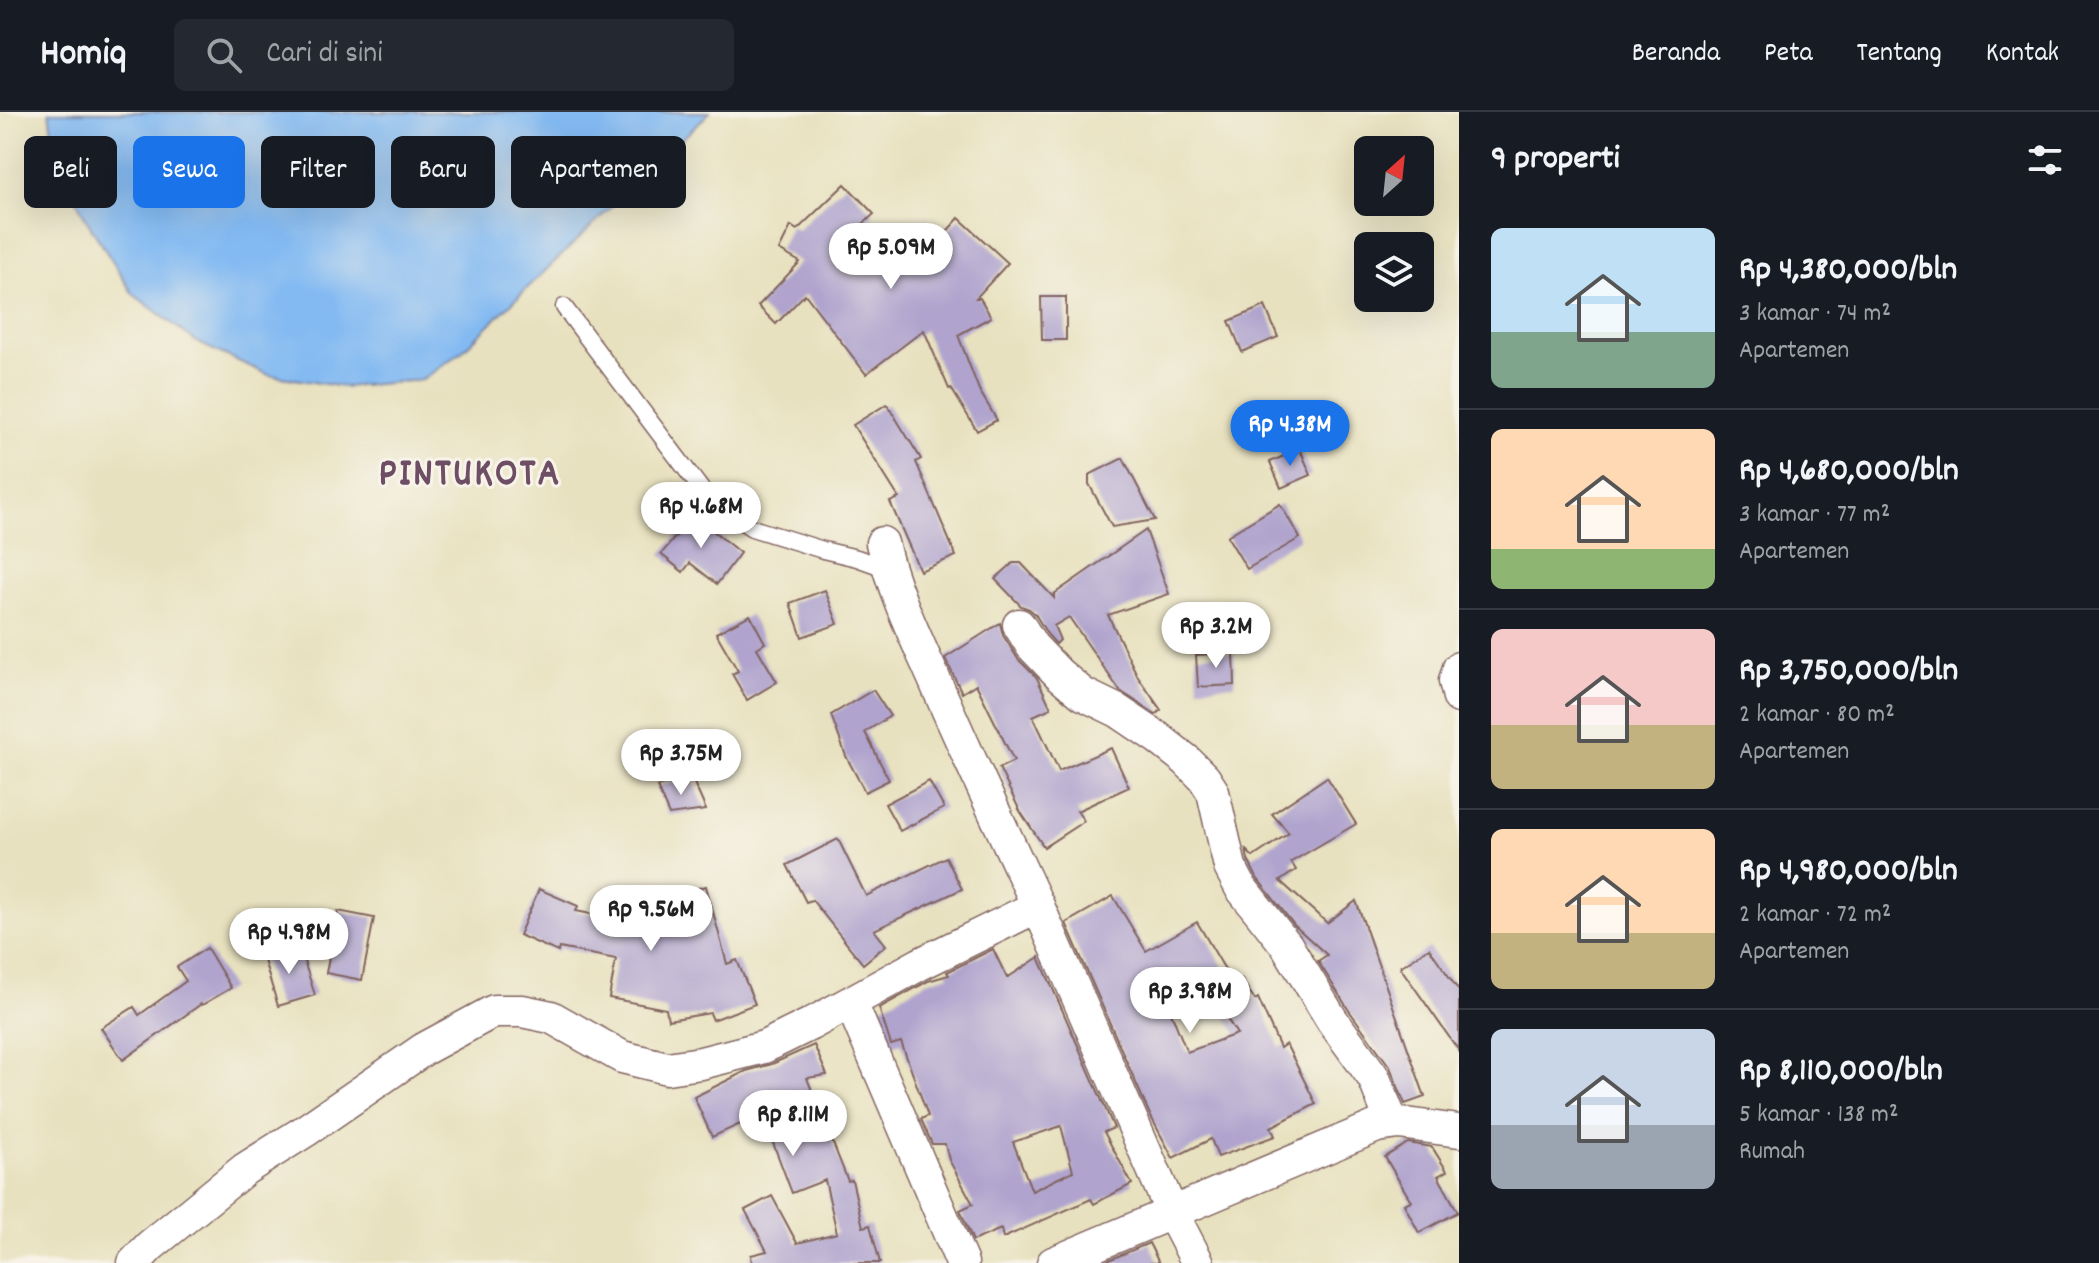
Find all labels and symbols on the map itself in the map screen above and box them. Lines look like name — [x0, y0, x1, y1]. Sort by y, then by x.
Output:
north arrow — [1354, 136, 1434, 216]
pin: Rp 5.09M — [808, 223, 974, 291]
pin: Rp 4.38M — [1207, 400, 1373, 468]
district label: PINTUKOTA — [379, 448, 561, 505]
pin: Rp 4.68M — [618, 482, 784, 550]
pin: Rp 3.2M — [1142, 602, 1290, 670]
pin: Rp 3.75M — [598, 729, 764, 797]
pin: Rp 9.56M — [568, 885, 734, 953]
pin: Rp 4.98M — [206, 908, 372, 976]
pin: Rp 3.98M — [1107, 967, 1273, 1035]
pin: Rp 8.11M — [710, 1090, 876, 1158]

